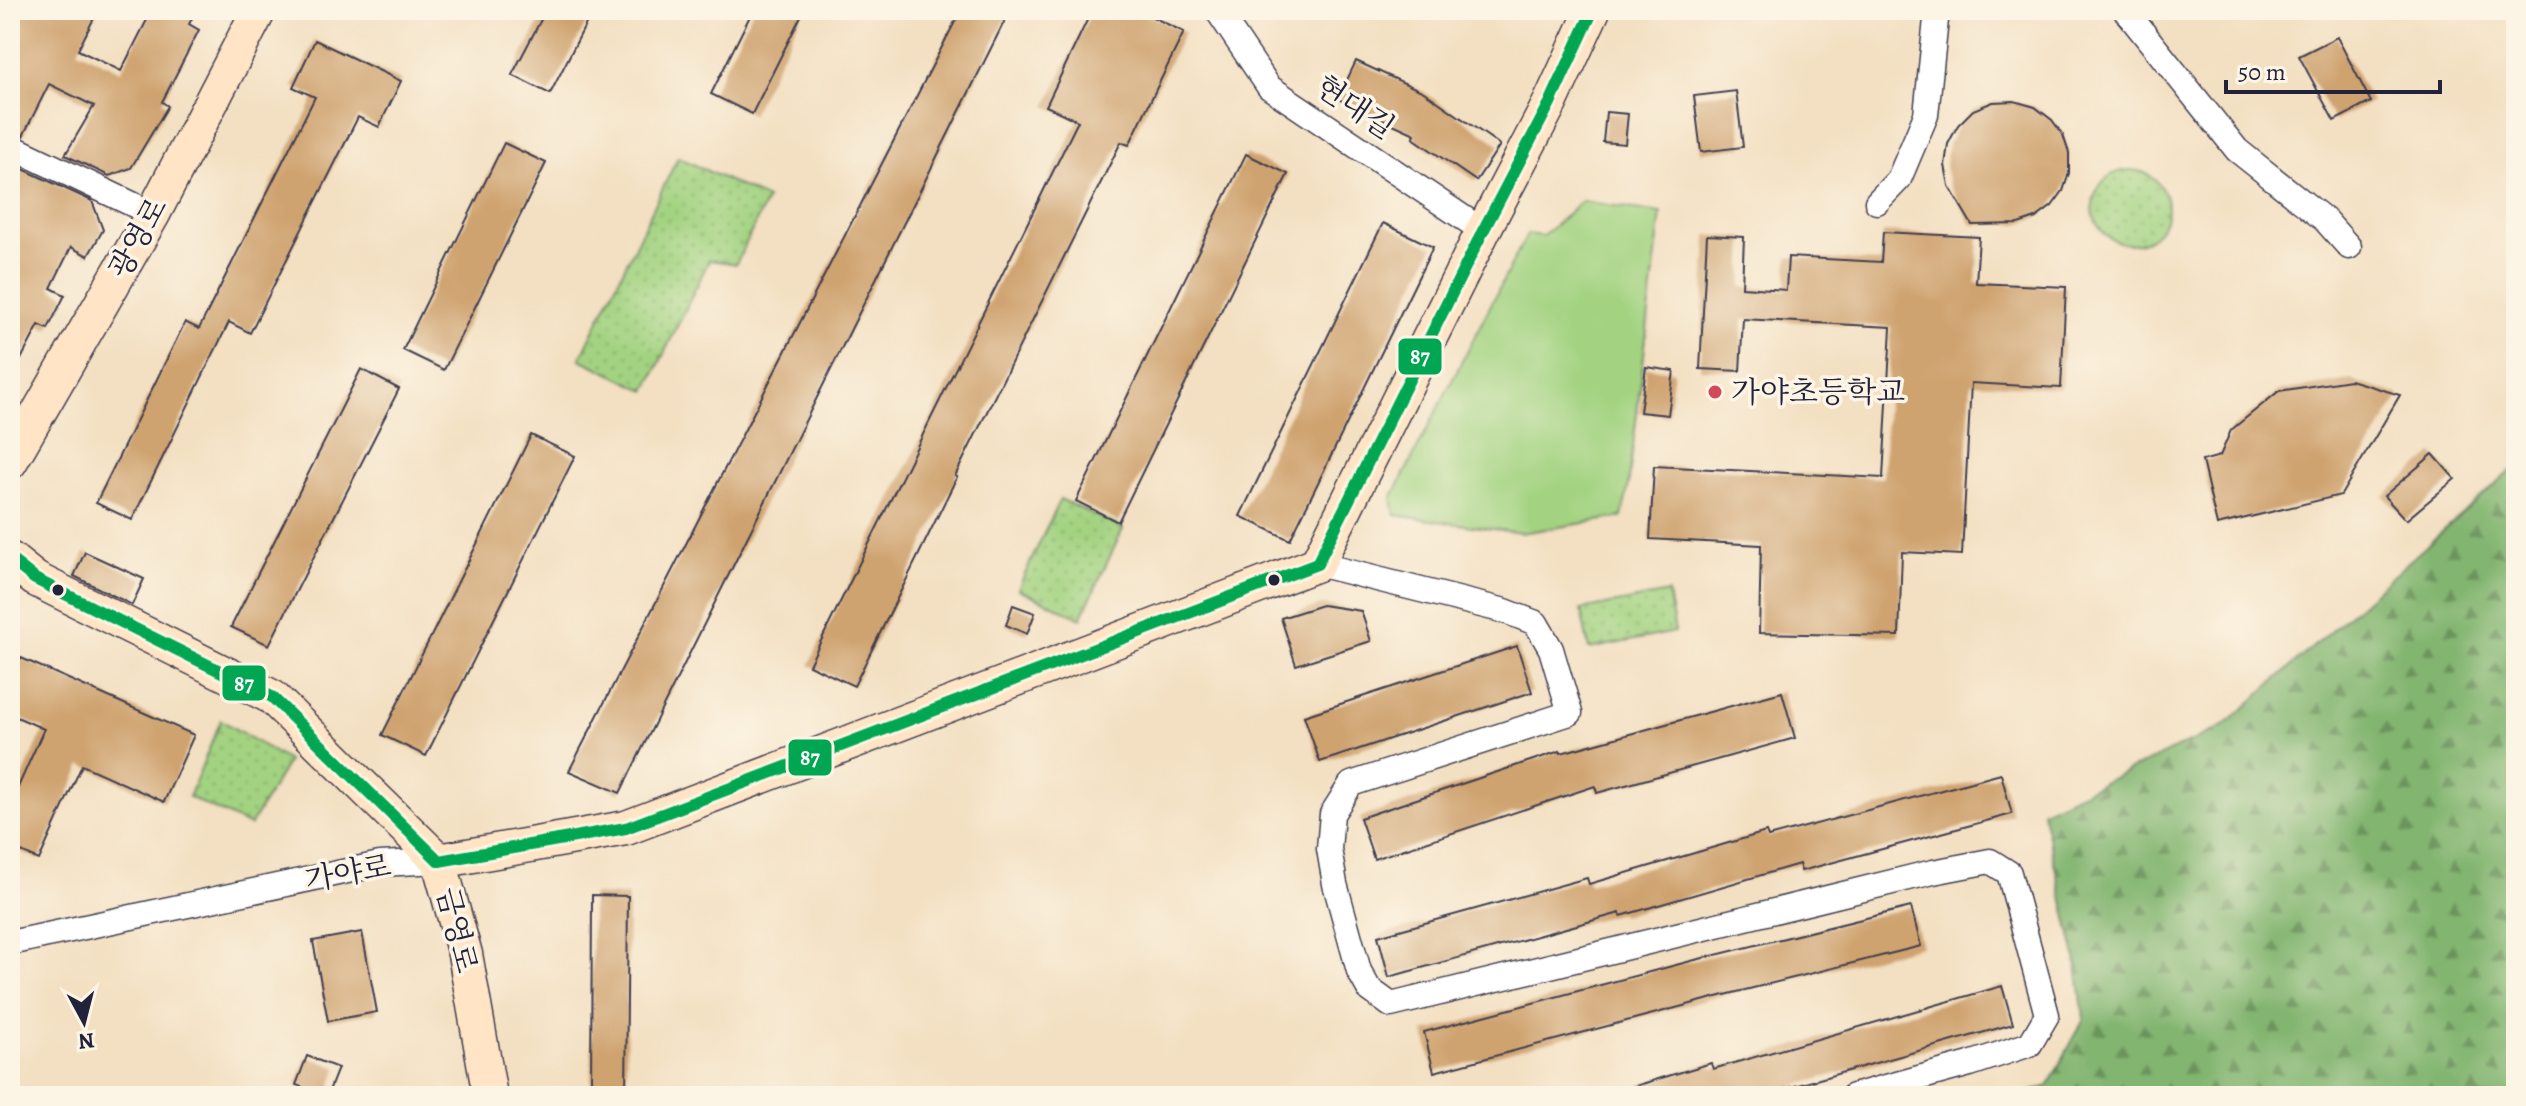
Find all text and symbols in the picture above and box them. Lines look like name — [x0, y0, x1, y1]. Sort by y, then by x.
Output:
scale bar — [2226, 44, 2440, 94]
text: 50 m — [2238, 56, 2286, 88]
street label: 현대길 — [1308, 66, 1402, 148]
street label: 광영로 — [99, 190, 177, 286]
line badge: 87 — [1397, 337, 1443, 376]
text: 87 — [1410, 342, 1431, 372]
place label: 가야초등학교 — [1731, 372, 1905, 412]
marker: 가야초등학교 — [1706, 383, 1724, 401]
unlabelled marker — [1266, 572, 1282, 588]
unlabelled marker — [50, 582, 66, 598]
line badge: 87 — [221, 664, 267, 702]
text: 87 — [234, 669, 255, 699]
line badge: 87 — [787, 738, 833, 777]
text: 87 — [800, 743, 821, 773]
street label: 가야로 — [302, 846, 394, 900]
street label: 금영로 — [427, 883, 487, 977]
north arrow — [44, 982, 124, 1062]
text: N — [77, 1025, 96, 1057]

